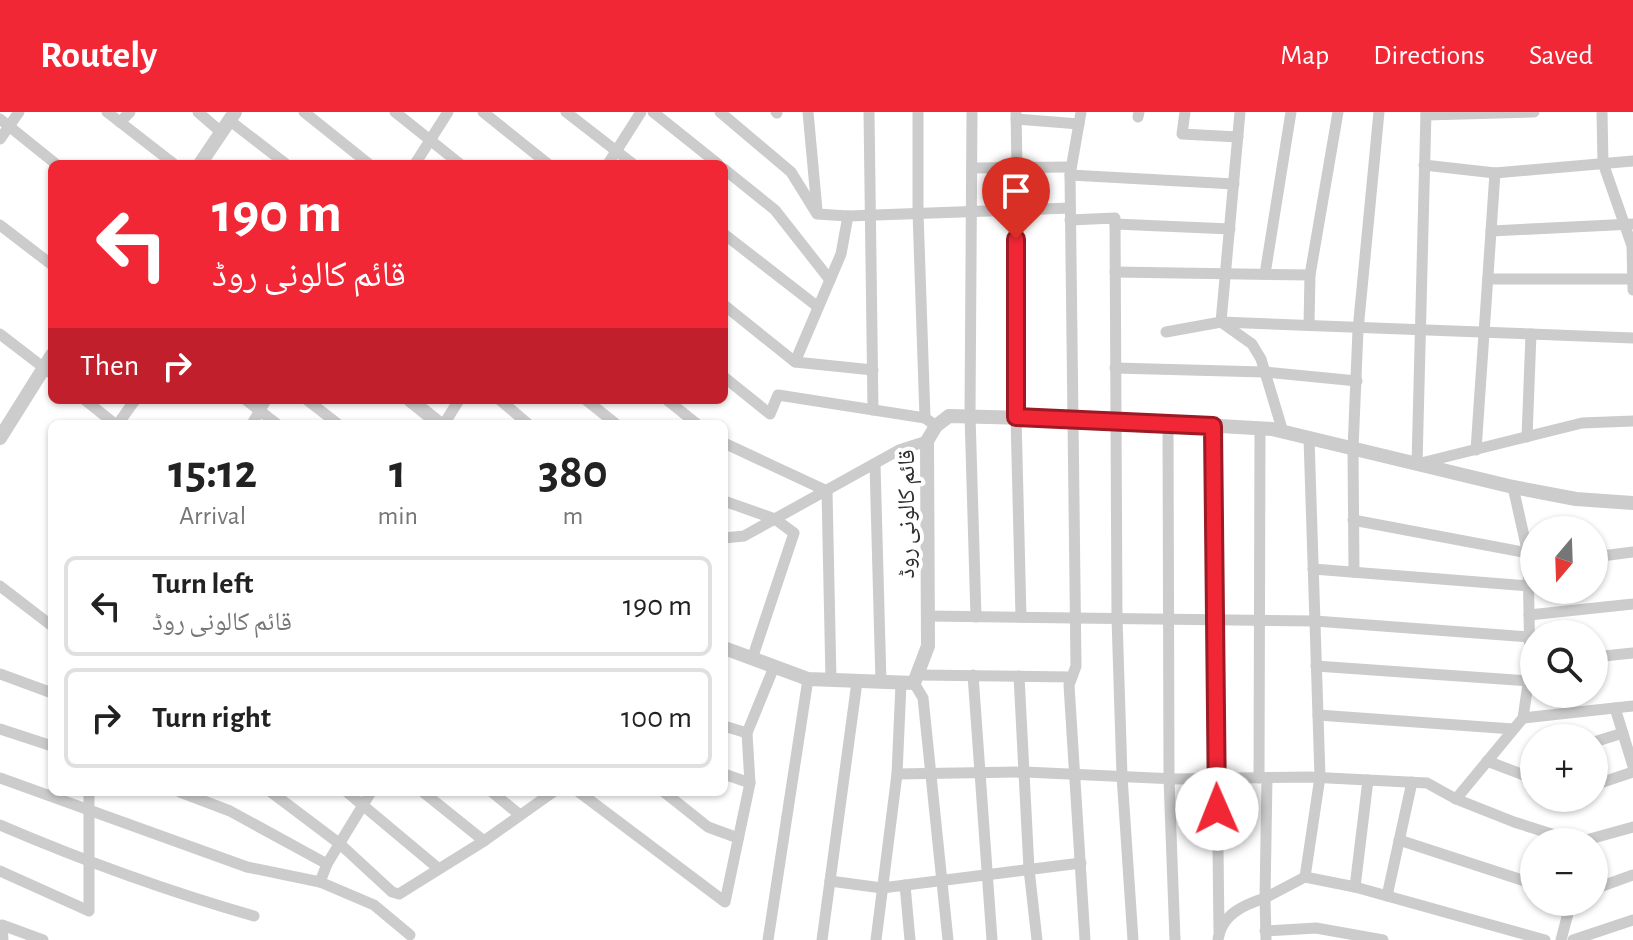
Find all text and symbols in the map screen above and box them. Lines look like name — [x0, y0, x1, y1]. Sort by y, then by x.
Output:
text: Routely — [40, 37, 157, 75]
text: Map — [1280, 42, 1329, 70]
text: Directions — [1373, 42, 1485, 70]
text: Saved — [1529, 42, 1593, 70]
pin — [982, 157, 1050, 239]
icon: arrive — [994, 169, 1038, 213]
text: 190 m — [212, 186, 342, 242]
icon: left — [80, 192, 184, 296]
text: قائم کالونی روڈ — [212, 257, 406, 293]
icon: right — [155, 344, 199, 388]
text: Then — [80, 351, 139, 381]
text: 15:12 — [168, 449, 257, 497]
text: 1 — [389, 449, 406, 497]
text: 380 — [538, 449, 608, 497]
street label: قائم کالونی روڈ — [895, 449, 922, 579]
text: Arrival — [179, 503, 246, 529]
text: min — [378, 503, 418, 529]
text: m — [563, 503, 583, 529]
north arrow — [1520, 516, 1608, 604]
map controls — [1520, 516, 1608, 916]
text: Turn left — [152, 569, 253, 599]
icon: left — [84, 584, 128, 628]
text: 190 m — [623, 591, 692, 621]
text: قائم کالونی روڈ — [152, 609, 292, 635]
button: search — [1520, 620, 1608, 708]
icon: right — [84, 696, 128, 740]
text: Turn right — [152, 703, 271, 733]
text: 100 m — [621, 703, 692, 733]
button: + — [1520, 724, 1608, 812]
position arrow — [1175, 767, 1259, 851]
button: − — [1520, 828, 1608, 916]

